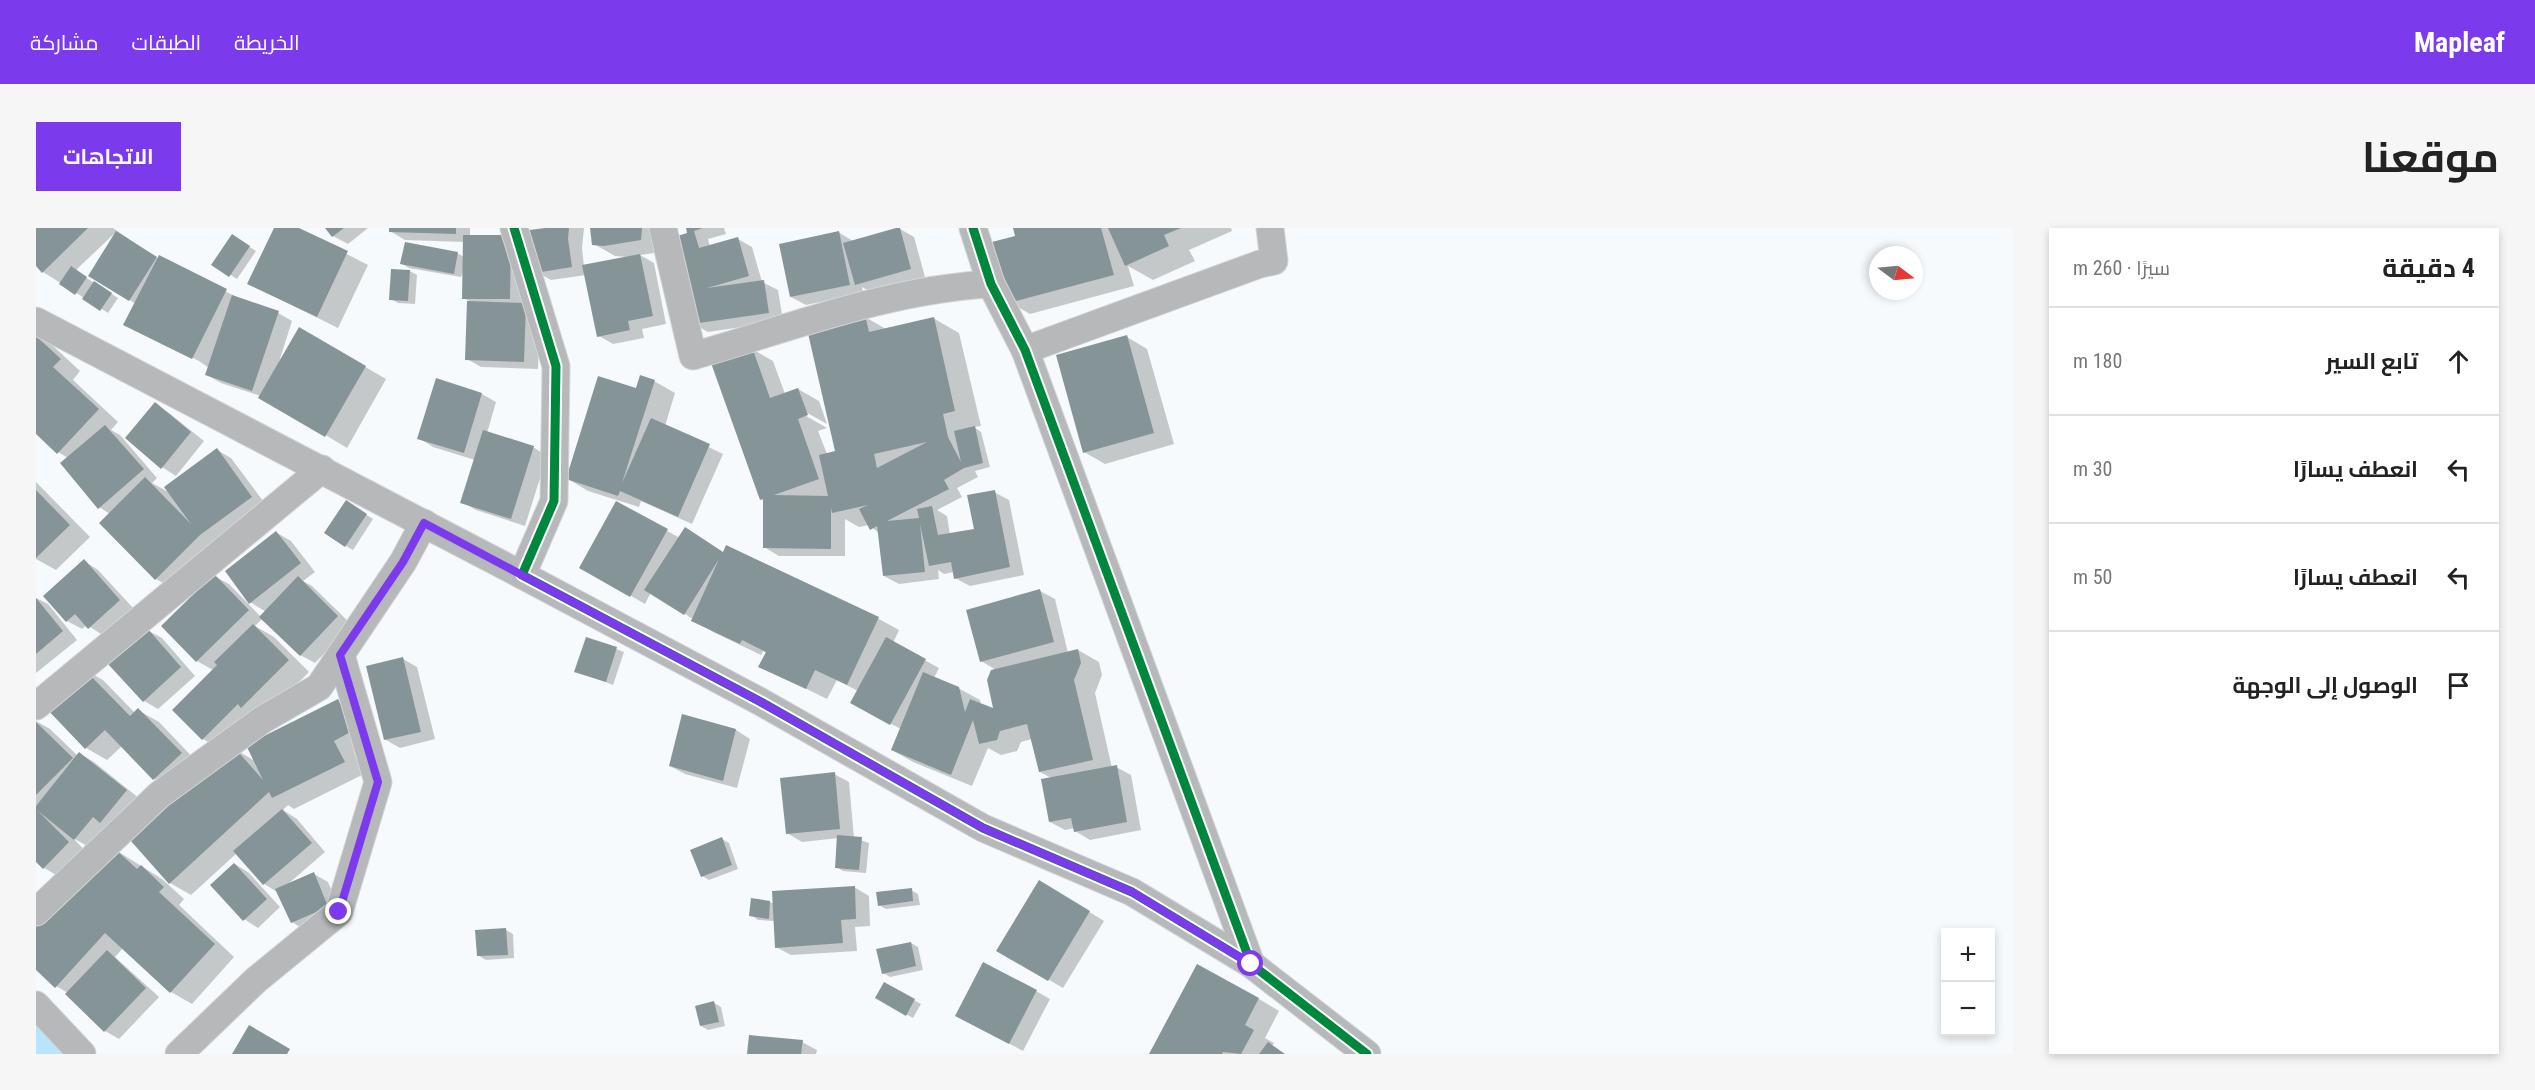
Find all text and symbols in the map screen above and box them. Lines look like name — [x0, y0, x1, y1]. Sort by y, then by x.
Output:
text: Mapleaf — [2414, 26, 2505, 59]
text: مشاركة — [30, 31, 99, 55]
text: الطبقات — [132, 31, 201, 55]
text: الخريطة — [234, 31, 300, 55]
button: الاتجاهات — [36, 122, 181, 191]
text: موقعنا — [2362, 133, 2499, 182]
north arrow — [1869, 246, 1923, 300]
text: 4 دقيقة — [2382, 253, 2475, 283]
text: سيرًا · 260 m — [2073, 256, 2170, 280]
icon: ahead — [2442, 345, 2475, 378]
text: 180 m — [2073, 349, 2122, 373]
text: تابع السير — [2325, 349, 2418, 374]
icon: left — [2442, 453, 2475, 486]
text: 30 m — [2073, 457, 2112, 481]
text: انعطف يسارًا — [2293, 457, 2418, 482]
icon: left — [2442, 561, 2475, 594]
text: 50 m — [2073, 565, 2112, 589]
text: انعطف يسارًا — [2293, 565, 2418, 590]
icon: arrive — [2442, 669, 2475, 702]
text: الوصول إلى الوجهة — [2233, 673, 2418, 698]
route end — [325, 898, 351, 924]
map controls — [1941, 928, 1995, 1036]
button: + — [1941, 928, 1995, 982]
route start — [1237, 950, 1263, 976]
button: − — [1941, 982, 1995, 1036]

